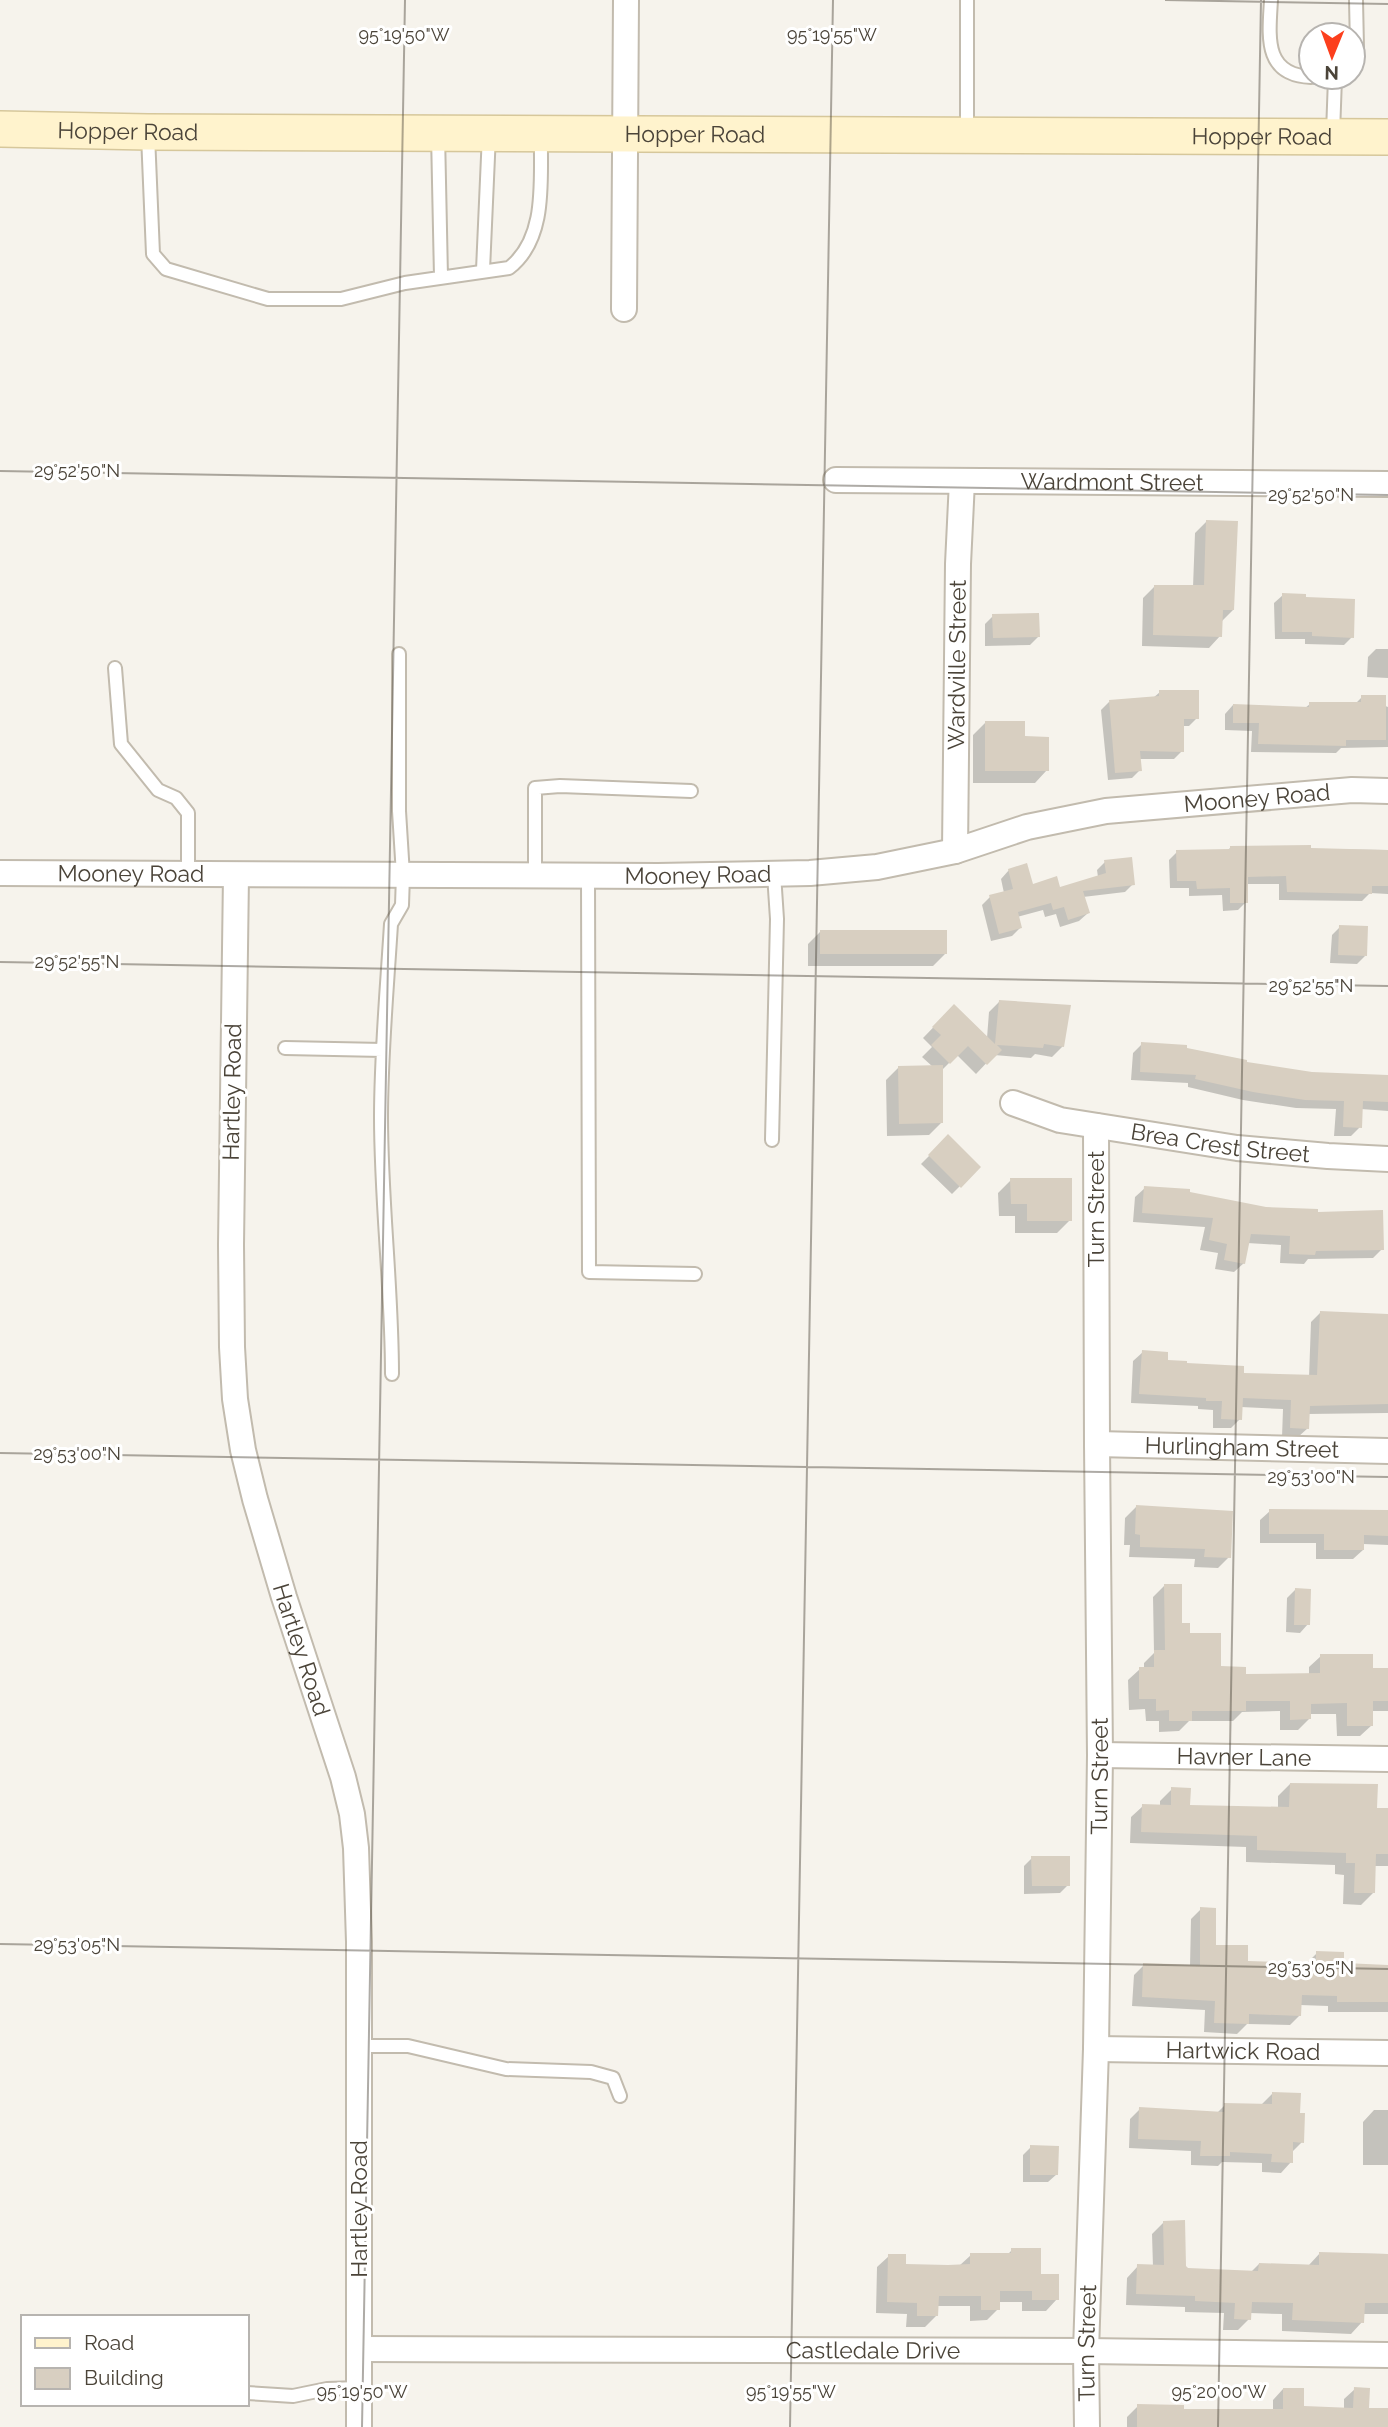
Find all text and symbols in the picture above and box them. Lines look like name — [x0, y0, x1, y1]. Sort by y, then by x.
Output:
north arrow — [1297, 21, 1367, 91]
text: 95°19'50"W — [358, 24, 450, 45]
text: 95°19'55"W — [787, 24, 877, 45]
text: N — [1324, 62, 1339, 84]
street label: Hopper Road — [57, 116, 199, 145]
street label: Hopper Road — [624, 120, 766, 147]
street label: Hopper Road — [1191, 122, 1333, 150]
text: 29°52'50"N — [34, 460, 120, 481]
street label: Wardmont Street — [1020, 467, 1204, 496]
text: 29°52'50"N — [1268, 484, 1354, 505]
street label: Wardville Street — [942, 579, 971, 750]
street label: Mooney Road — [1183, 778, 1331, 817]
street label: Mooney Road — [57, 859, 205, 887]
street label: Mooney Road — [624, 860, 772, 889]
text: 29°52'55"N — [35, 951, 119, 972]
text: 29°52'55"N — [1269, 975, 1353, 996]
street label: Hartley Road — [217, 1023, 246, 1161]
street label: Brea Crest Street — [1129, 1117, 1311, 1167]
street label: Turn Street — [1082, 1150, 1109, 1267]
street label: Hurlingham Street — [1144, 1431, 1340, 1463]
text: 29°53'00"N — [33, 1443, 121, 1464]
text: 29°53'00"N — [1267, 1466, 1355, 1487]
street label: Hartley Road — [268, 1580, 336, 1719]
street label: Turn Street — [1085, 1717, 1113, 1835]
street label: Havner Lane — [1177, 1742, 1311, 1771]
text: 29°53'05"N — [34, 1934, 120, 1955]
text: 29°53'05"N — [1268, 1957, 1354, 1978]
street label: Hartwick Road — [1165, 2036, 1321, 2065]
street label: Hartley Road — [345, 2140, 372, 2278]
street label: Turn Street — [1072, 2284, 1101, 2402]
legend — [21, 2315, 248, 2406]
text: Road — [84, 2330, 134, 2355]
street label: Castledale Drive — [786, 2336, 960, 2364]
text: Building — [84, 2365, 164, 2390]
text: 95°19'50"W — [316, 2381, 408, 2402]
text: 95°19'55"W — [746, 2381, 836, 2402]
text: 95°20'00"W — [1172, 2381, 1267, 2402]

